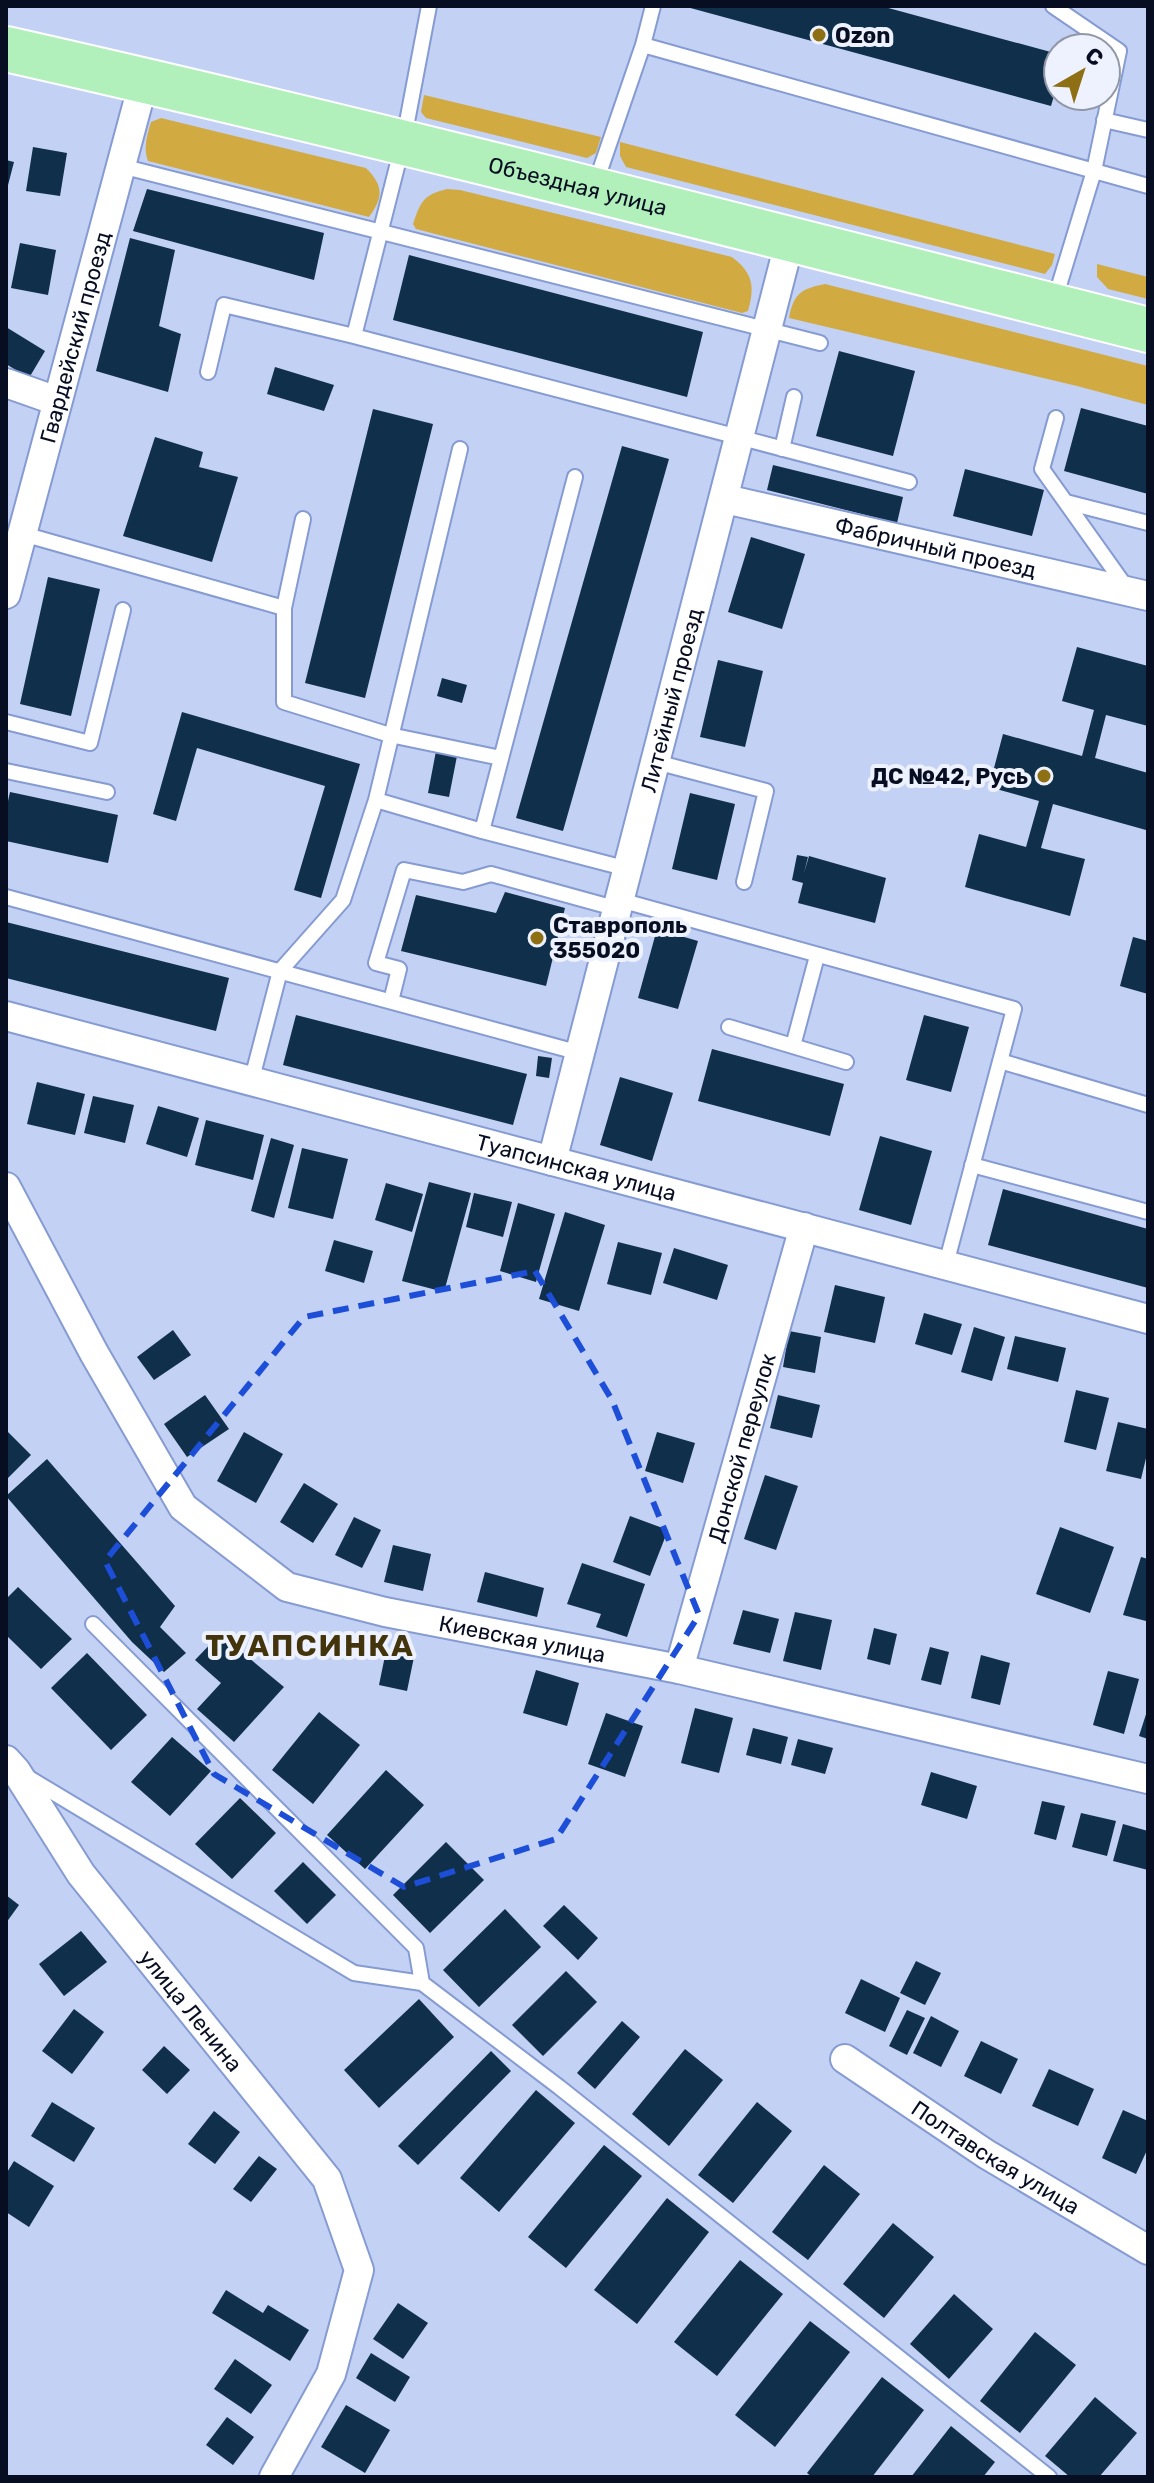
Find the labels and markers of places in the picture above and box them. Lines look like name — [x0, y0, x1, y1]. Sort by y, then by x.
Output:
place label: Ozon — [835, 22, 890, 49]
marker: Ozon — [810, 26, 828, 44]
place label: ДС №42, Русь — [871, 763, 1028, 790]
marker: ДС №42, Русь — [1035, 767, 1053, 785]
place label: Ставрополь 355020 — [553, 912, 687, 964]
marker: Ставрополь 355020 — [528, 929, 546, 947]

